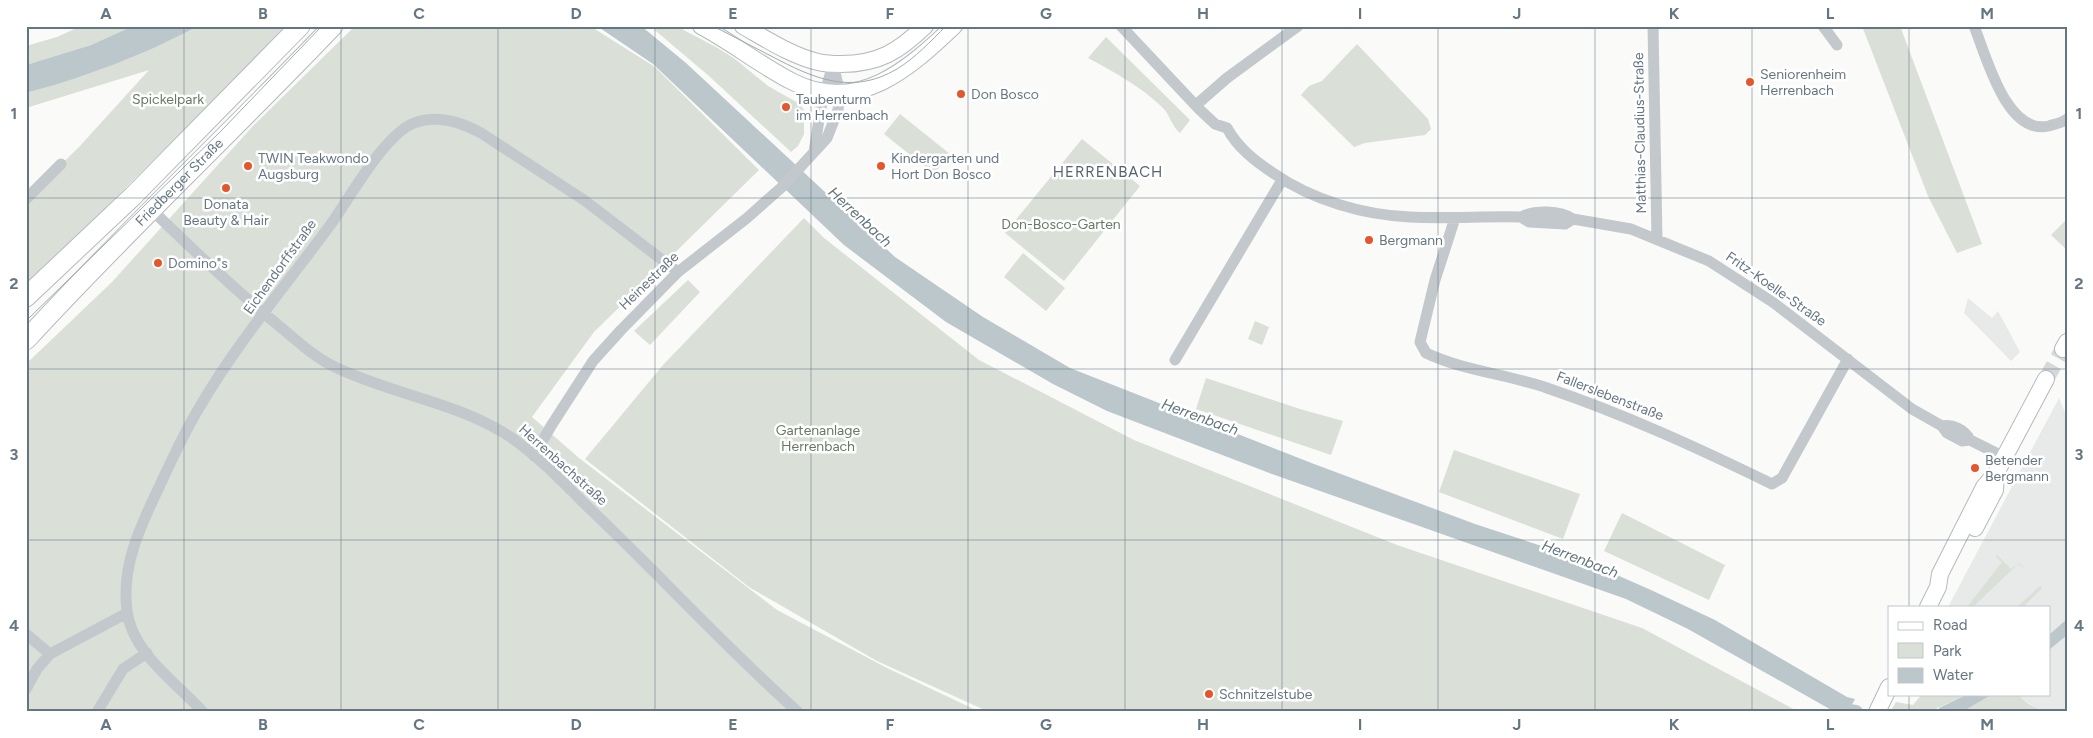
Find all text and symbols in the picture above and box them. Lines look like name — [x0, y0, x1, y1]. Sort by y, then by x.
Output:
text: A — [100, 4, 112, 23]
text: B — [258, 4, 268, 23]
text: C — [413, 4, 425, 23]
text: D — [570, 4, 582, 23]
text: E — [728, 4, 738, 23]
text: F — [886, 4, 895, 23]
text: G — [1040, 4, 1052, 23]
text: H — [1197, 4, 1209, 23]
text: I — [1358, 4, 1362, 23]
text: J — [1513, 4, 1521, 23]
text: K — [1669, 4, 1680, 23]
text: L — [1826, 4, 1835, 23]
text: M — [1980, 4, 1994, 23]
street label: Matthias-Claudius-Straße — [1630, 52, 1650, 214]
place label: Seniorenheim Herrenbach — [1760, 66, 1846, 99]
marker: Seniorenheim Herrenbach — [1744, 76, 1756, 88]
place label: Don Bosco — [971, 86, 1039, 103]
marker: Don Bosco — [955, 88, 967, 100]
park label: Spickelpark — [132, 91, 204, 108]
place label: Taubenturm im Herrenbach — [796, 91, 889, 124]
marker: Taubenturm im Herrenbach — [780, 101, 792, 113]
text: 1 — [11, 104, 17, 123]
text: 1 — [2076, 104, 2082, 123]
street label: Friedberger Straße — [132, 134, 227, 230]
place label: TWIN Teakwondo Augsburg — [258, 150, 369, 183]
place label: Kindergarten und Hort Don Bosco — [891, 150, 999, 183]
marker: TWIN Teakwondo Augsburg — [242, 160, 254, 172]
marker: Kindergarten und Hort Don Bosco — [875, 160, 887, 172]
district label: HERRENBACH — [1053, 163, 1163, 181]
marker: Donata Beauty & Hair — [220, 182, 232, 194]
water label: Herrenbach — [824, 183, 896, 251]
place label: Donata Beauty & Hair — [183, 196, 269, 229]
street label: Eichendorffstraße — [240, 216, 320, 318]
park label: Don-Bosco-Garten — [1001, 216, 1121, 233]
place label: Bergmann — [1379, 232, 1443, 249]
marker: Bergmann — [1363, 234, 1375, 246]
street label: Heinestraße — [616, 248, 683, 314]
street label: Fritz-Koelle-Straße — [1723, 248, 1830, 330]
place label: Domino"s — [168, 255, 228, 272]
marker: Domino"s — [152, 257, 164, 269]
text: 2 — [9, 274, 19, 293]
text: 2 — [2074, 274, 2084, 293]
street label: Fallerslebenstraße — [1554, 368, 1666, 424]
water label: Herrenbach — [1159, 395, 1241, 439]
street label: Herrenbachstraße — [515, 421, 611, 509]
park label: Gartenanlage Herrenbach — [776, 422, 860, 455]
text: 3 — [10, 445, 19, 464]
text: 3 — [2075, 445, 2084, 464]
place label: Betender Bergmann — [1985, 452, 2049, 485]
marker: Betender Bergmann — [1969, 462, 1981, 474]
water label: Herrenbach — [1539, 536, 1621, 582]
legend — [1888, 606, 2050, 696]
text: 4 — [9, 616, 19, 635]
text: Road — [1933, 616, 1968, 634]
text: 4 — [2074, 616, 2084, 635]
text: Park — [1933, 642, 1962, 660]
text: Water — [1933, 666, 1973, 684]
place label: Schnitzelstube — [1219, 686, 1313, 703]
marker: Schnitzelstube — [1203, 688, 1215, 700]
text: A — [100, 715, 112, 734]
text: B — [258, 715, 268, 734]
text: C — [413, 715, 425, 734]
text: D — [570, 715, 582, 734]
text: E — [728, 715, 738, 734]
text: F — [886, 715, 895, 734]
text: G — [1040, 715, 1052, 734]
text: H — [1197, 715, 1209, 734]
text: I — [1358, 715, 1362, 734]
text: J — [1513, 715, 1521, 734]
text: K — [1669, 715, 1680, 734]
text: L — [1826, 715, 1835, 734]
text: M — [1980, 715, 1994, 734]

